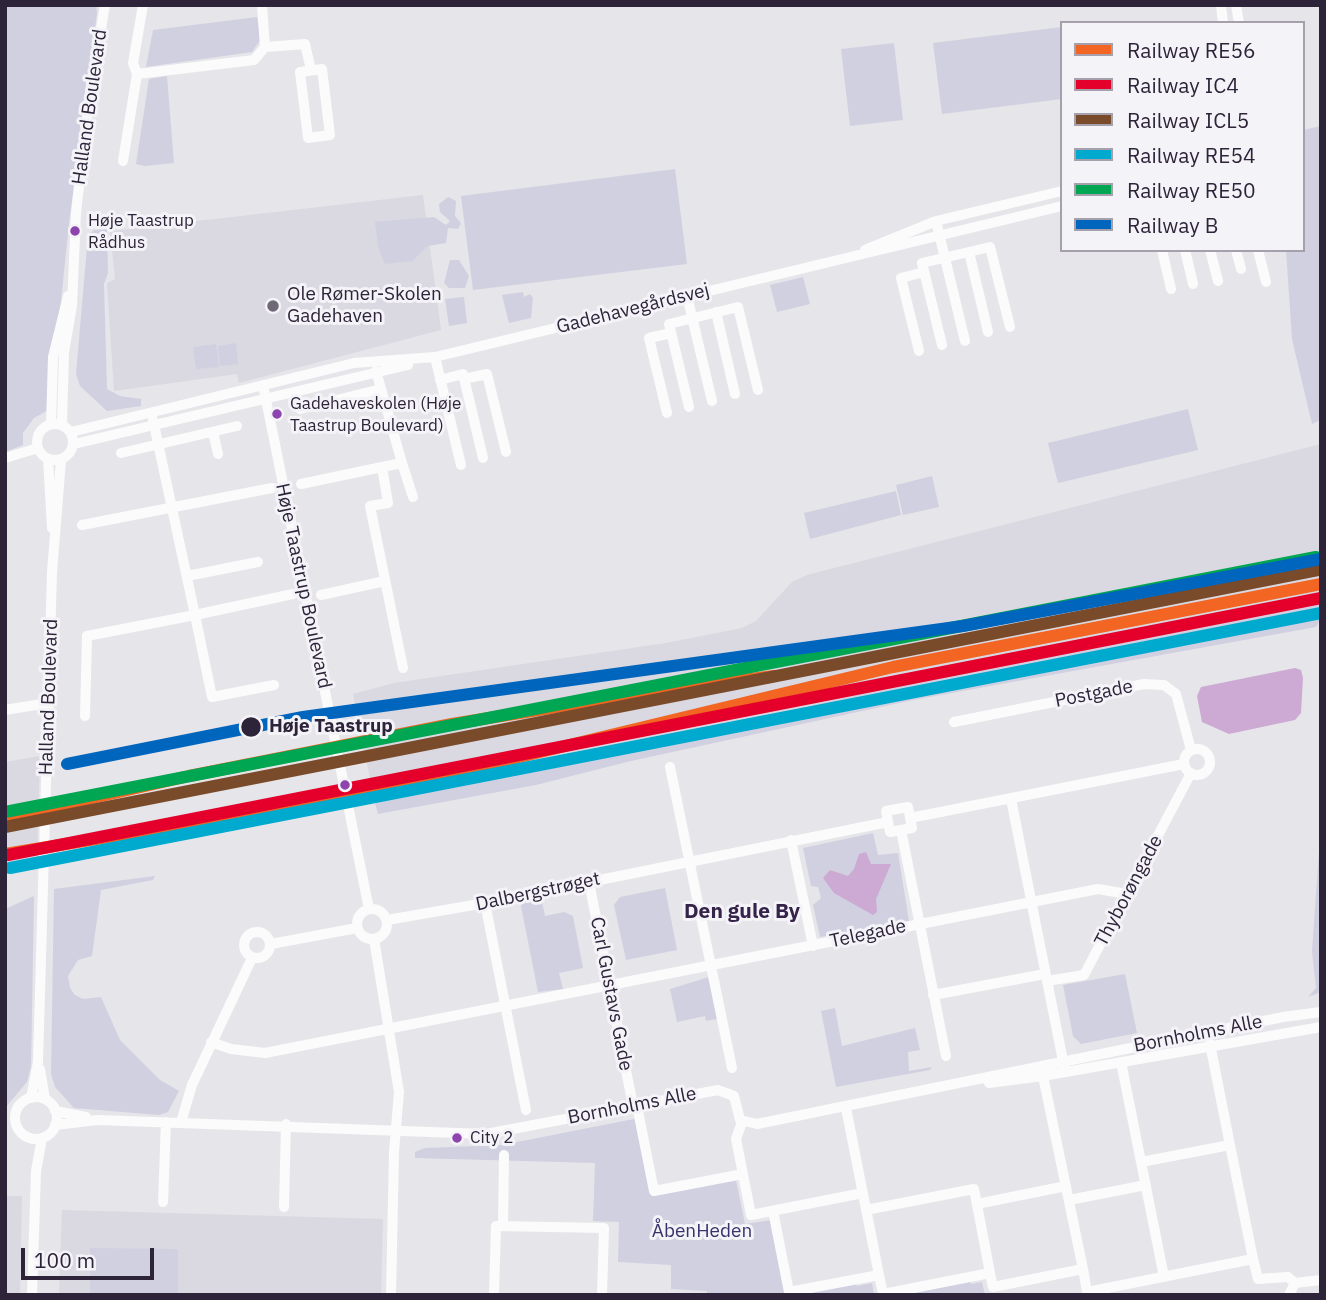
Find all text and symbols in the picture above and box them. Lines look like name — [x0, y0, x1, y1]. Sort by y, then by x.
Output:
legend — [1060, 21, 1305, 252]
street label: Halland Boulevard — [68, 28, 112, 186]
text: Railway RE56 — [1127, 36, 1256, 64]
text: Railway IC4 — [1127, 71, 1239, 99]
text: Railway ICL5 — [1127, 106, 1249, 134]
text: Railway RE54 — [1127, 141, 1256, 169]
text: Railway RE50 — [1127, 176, 1256, 204]
place label: Høje Taastrup Rådhus — [88, 211, 194, 251]
text: Railway B — [1127, 211, 1219, 239]
marker: Høje Taastrup Rådhus — [68, 224, 82, 238]
street label: Gadehavegårdsvej — [554, 279, 712, 339]
place label: Ole Rømer-Skolen Gadehaven — [287, 284, 442, 328]
marker: Ole Rømer-Skolen Gadehaven — [265, 298, 281, 314]
place label: Gadehaveskolen (Høje Taastrup Boulevard) — [290, 394, 461, 434]
marker: Gadehaveskolen (Høje Taastrup Boulevard) — [270, 407, 284, 421]
street label: Høje Taastrup Boulevard — [270, 481, 336, 691]
street label: Halland Boulevard — [35, 618, 63, 776]
street label: Postgade — [1053, 675, 1135, 713]
marker: Høje Taastrup — [239, 715, 263, 739]
place label: Høje Taastrup — [269, 716, 393, 738]
unlabelled marker — [338, 778, 352, 792]
street label: Thyborøngade — [1090, 831, 1168, 951]
street label: Dalbergstrøget — [474, 868, 602, 916]
district label: Den gule By — [684, 899, 800, 925]
street label: Carl Gustavs Gade — [585, 915, 637, 1073]
street label: Telegade — [828, 915, 908, 953]
street label: Bornholms Alle — [1132, 1010, 1264, 1058]
street label: Bornholms Alle — [566, 1082, 698, 1130]
place label: City 2 — [470, 1128, 513, 1148]
marker: City 2 — [450, 1131, 464, 1145]
park label: ÅbenHeden — [652, 1221, 752, 1243]
scale bar — [24, 1234, 158, 1278]
text: 100 m — [34, 1246, 95, 1274]

